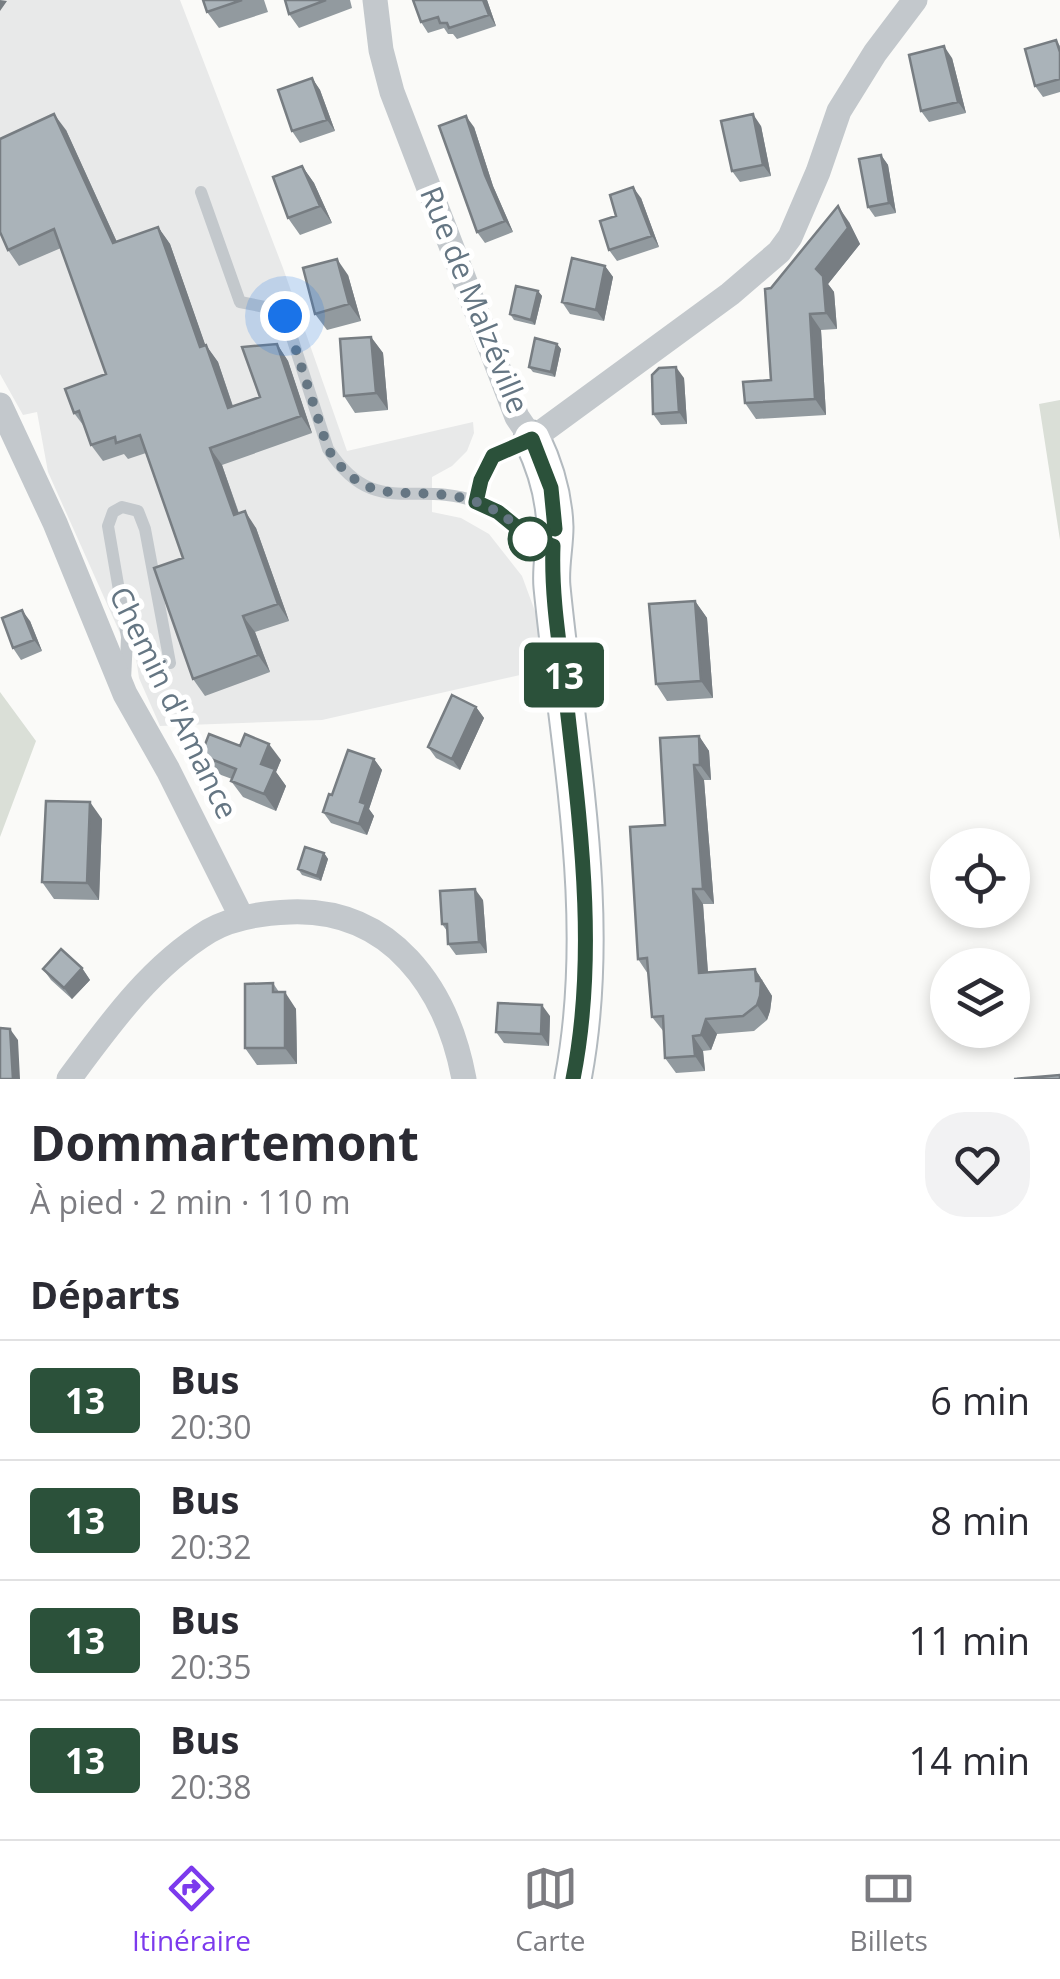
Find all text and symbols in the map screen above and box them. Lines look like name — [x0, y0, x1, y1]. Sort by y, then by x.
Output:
street label: Rue de Malzéville — [411, 180, 540, 419]
your location — [260, 291, 310, 341]
unlabelled marker — [509, 518, 551, 560]
street label: Chemin d'Amance — [100, 579, 248, 825]
line badge: 13 — [519, 642, 609, 708]
text: 13 — [544, 652, 584, 699]
map controls — [930, 828, 1030, 1048]
button: locate — [930, 828, 1030, 928]
button: layers — [930, 948, 1030, 1048]
text: Dommartemont — [30, 1110, 419, 1175]
button: heart — [925, 1112, 1030, 1217]
text: À pied · 2 min · 110 m — [30, 1180, 351, 1223]
text: Départs — [30, 1268, 180, 1320]
text: Bus — [170, 1353, 239, 1405]
text: 6 min — [930, 1374, 1030, 1426]
text: 13 — [65, 1377, 105, 1424]
text: 20:30 — [170, 1405, 252, 1448]
text: Bus — [170, 1473, 239, 1525]
text: 8 min — [930, 1494, 1030, 1546]
text: 13 — [65, 1497, 105, 1544]
text: 20:32 — [170, 1525, 252, 1568]
text: Bus — [170, 1593, 239, 1645]
text: 11 min — [909, 1614, 1030, 1666]
text: 13 — [65, 1617, 105, 1664]
text: 20:35 — [170, 1645, 252, 1688]
text: Bus — [170, 1713, 239, 1765]
text: 14 min — [909, 1734, 1030, 1786]
text: 13 — [65, 1737, 105, 1784]
text: 20:38 — [170, 1765, 252, 1808]
tab: Itinéraire — [132, 1861, 251, 1959]
tab: Carte — [515, 1861, 585, 1959]
tab: Billets — [850, 1861, 928, 1959]

